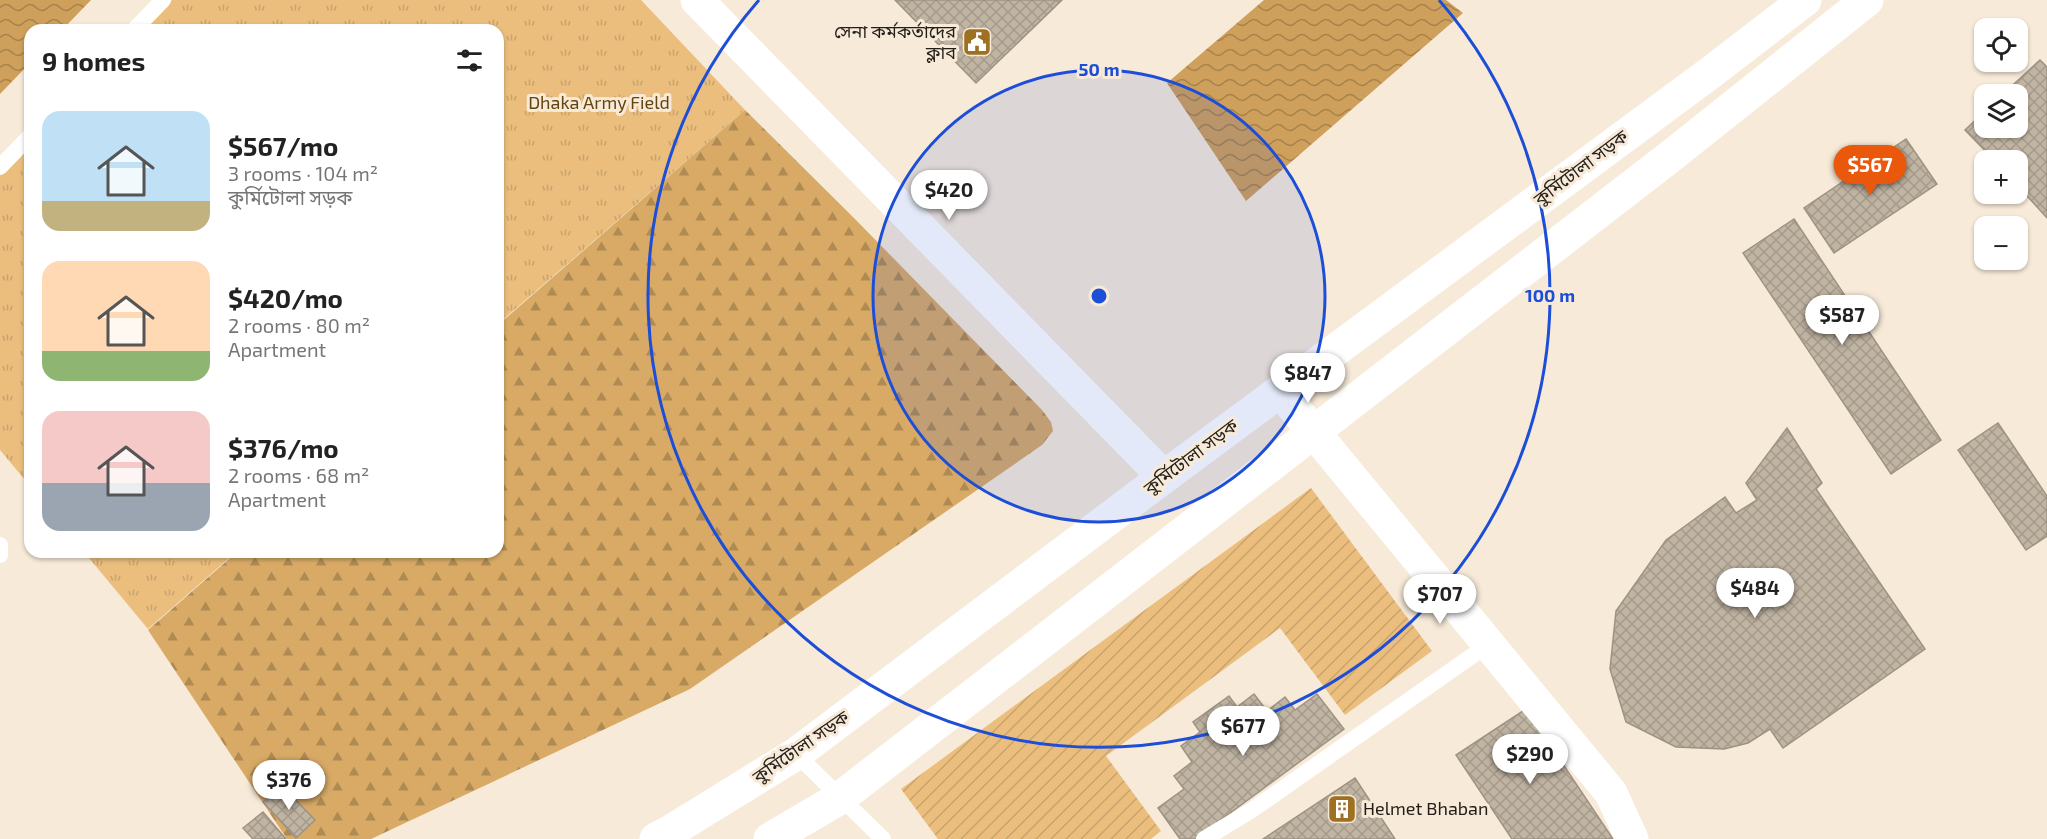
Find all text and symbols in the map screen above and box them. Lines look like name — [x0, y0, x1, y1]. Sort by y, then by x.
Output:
map controls — [1974, 18, 2028, 270]
button: locate — [1974, 18, 2028, 72]
place label: সেনা কর্মকর্তাদের ক্লাব — [834, 20, 956, 64]
public building icon: সেনা কর্মকর্তাদের ক্লাব — [961, 26, 993, 58]
icon: filters — [453, 44, 486, 77]
text: 9 homes — [42, 45, 145, 76]
text: 50 m — [1078, 58, 1120, 80]
button: layers — [1974, 84, 2028, 138]
park label: Dhaka Army Field — [528, 91, 670, 113]
street label: কুর্মিটোলা সড়ক — [1528, 124, 1633, 211]
text: $567/mo — [228, 130, 338, 161]
icon: home — [90, 135, 162, 207]
pin: $567 — [1834, 145, 1906, 196]
button: + — [1974, 150, 2028, 204]
text: $567 — [1848, 152, 1893, 176]
text: 3 rooms · 104 m² — [228, 161, 378, 185]
pin: $420 — [913, 170, 985, 221]
text: $420 — [925, 177, 973, 201]
text: কুর্মিটোলা সড়ক — [228, 185, 352, 209]
button: − — [1974, 216, 2028, 270]
text: $420/mo — [228, 282, 343, 313]
text: 100 m — [1525, 284, 1575, 306]
icon: home — [90, 285, 162, 357]
centre of rings — [1089, 286, 1109, 306]
pin: $587 — [1806, 295, 1878, 346]
text: $587 — [1819, 302, 1865, 326]
text: 2 rooms · 80 m² — [228, 313, 370, 337]
text: Apartment — [228, 337, 326, 361]
pin: $847 — [1272, 353, 1344, 404]
text: $847 — [1284, 360, 1332, 384]
street label: কুর্মিটোলা সড়ক — [1138, 413, 1243, 500]
text: $376/mo — [228, 432, 339, 463]
icon: home — [90, 435, 162, 507]
text: 2 rooms · 68 m² — [228, 463, 369, 487]
text: Apartment — [228, 487, 326, 511]
pin: $484 — [1719, 568, 1791, 619]
pin: $707 — [1404, 574, 1476, 625]
text: $484 — [1730, 575, 1780, 599]
text: $707 — [1417, 581, 1463, 605]
street label: কুর্মিটোলা সড়ক — [747, 705, 854, 789]
pin: $677 — [1207, 706, 1279, 757]
text: $677 — [1221, 713, 1265, 737]
pin: $290 — [1494, 734, 1566, 785]
text: $290 — [1506, 741, 1554, 765]
pin: $376 — [253, 760, 325, 811]
text: $376 — [266, 767, 312, 791]
building icon: Helmet Bhaban — [1326, 793, 1358, 825]
place label: Helmet Bhaban — [1363, 797, 1488, 819]

